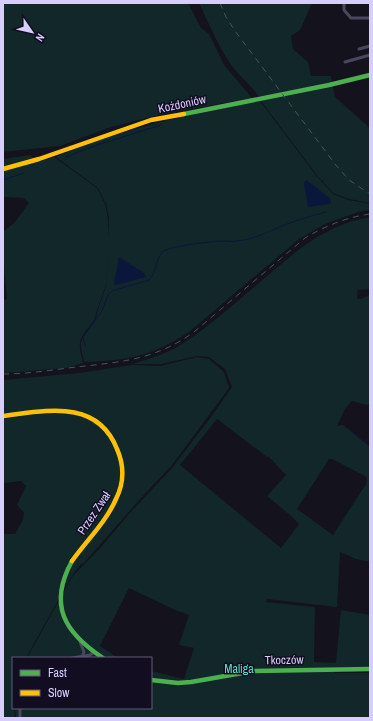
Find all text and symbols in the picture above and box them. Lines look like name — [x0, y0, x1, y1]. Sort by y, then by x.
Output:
north arrow — [12, 12, 52, 52]
text: N — [33, 31, 48, 44]
street label: Kożdoniów — [157, 91, 208, 117]
street label: Przez Zwał — [74, 488, 115, 538]
street label: Tkoczów — [264, 652, 304, 668]
legend — [12, 657, 152, 709]
park label: Maliga — [224, 661, 254, 677]
text: Fast — [48, 665, 67, 681]
text: Slow — [48, 685, 70, 701]

